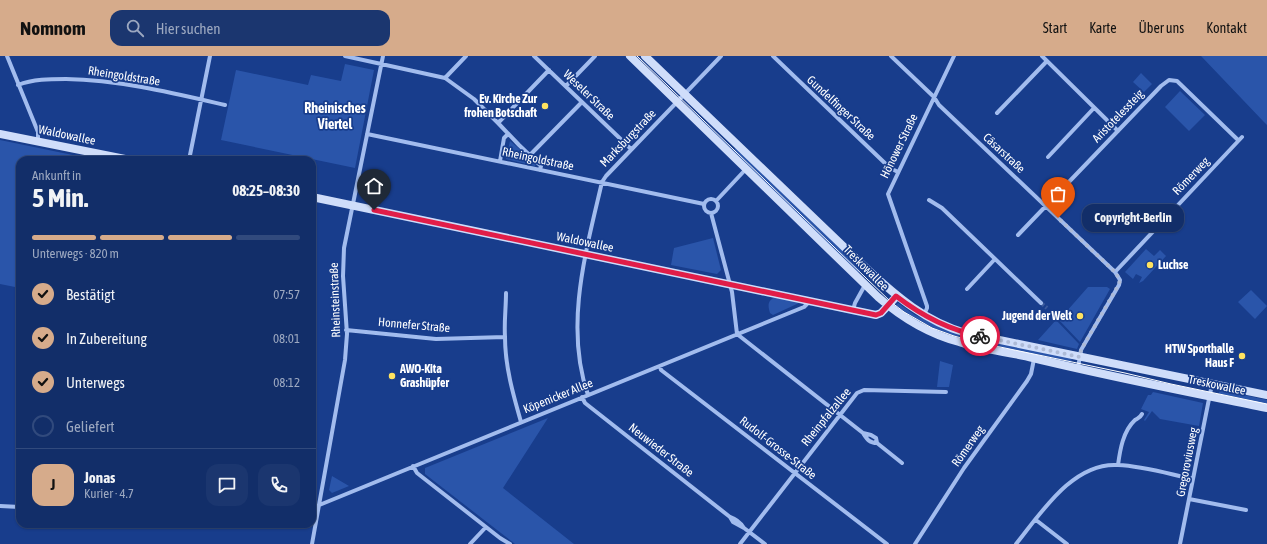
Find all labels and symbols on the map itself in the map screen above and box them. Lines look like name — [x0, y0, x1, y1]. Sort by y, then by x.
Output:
street label: Rheingoldstraße — [87, 63, 161, 89]
street label: Weseler Straße — [561, 67, 617, 123]
street label: Gundelfinger Straße — [804, 73, 878, 143]
street label: Aristotelessteig — [1089, 86, 1147, 145]
place label: Ev. Kirche Zur frohen Botschaft — [463, 92, 538, 120]
district label: Rheinisches Viertel — [304, 100, 366, 132]
marker: Ev. Kirche Zur frohen Botschaft — [540, 101, 550, 111]
street label: Marksburgstraße — [597, 106, 659, 170]
street label: Hönower Straße — [877, 111, 921, 181]
street label: Waldowallee — [37, 122, 97, 148]
street label: Cäsarstraße — [980, 130, 1028, 176]
street label: Rheingoldstraße — [501, 145, 575, 173]
street label: Römerweg — [1170, 154, 1213, 198]
pin — [357, 169, 391, 210]
pin — [1041, 177, 1075, 218]
callout: Copyright-Berlin — [1082, 204, 1184, 232]
street label: Waldowallee — [555, 229, 615, 255]
street label: Treskowallee — [841, 243, 891, 293]
place label: Luchse — [1158, 258, 1189, 272]
marker: Luchse — [1145, 260, 1155, 270]
street label: Rheinsteinstraße — [327, 262, 343, 338]
place label: Jugend der Welt — [1001, 309, 1073, 323]
marker: Jugend der Welt — [1075, 311, 1085, 321]
street label: Honnefer Straße — [377, 315, 451, 335]
courier — [960, 316, 1000, 356]
place label: HTW Sporthalle Haus F — [1165, 342, 1235, 370]
marker: HTW Sporthalle Haus F — [1237, 351, 1247, 361]
place label: AWO-Kita Grashüpfer — [399, 362, 450, 390]
marker: AWO-Kita Grashüpfer — [387, 371, 397, 381]
street label: Treskowallee — [1187, 372, 1247, 398]
street label: Köpenicker Allee — [521, 376, 595, 416]
street label: Rheinpfalzallee — [798, 385, 854, 449]
street label: Rudolf-Grosse-Straße — [737, 414, 819, 482]
street label: Neuwieder Straße — [626, 420, 696, 480]
street label: Römerweg — [949, 422, 988, 469]
street label: Gregoroviusweg — [1173, 425, 1201, 498]

